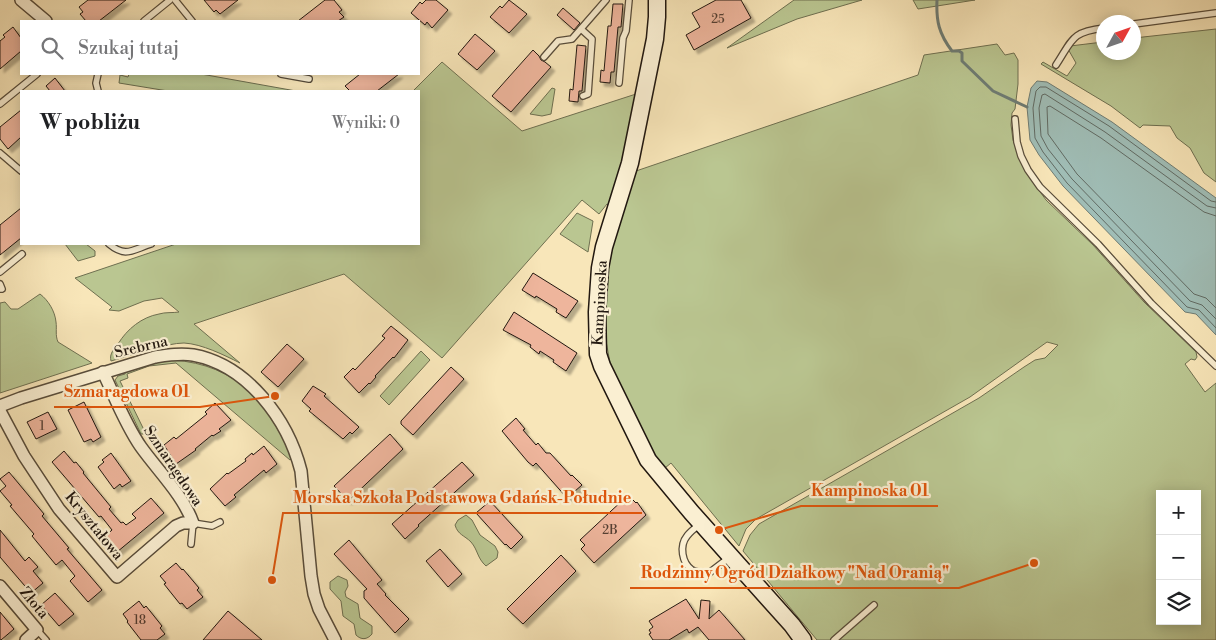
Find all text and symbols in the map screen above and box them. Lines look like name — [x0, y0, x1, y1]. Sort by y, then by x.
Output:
house number: 25 — [711, 12, 725, 27]
north arrow — [1096, 15, 1141, 60]
search box — [20, 20, 420, 75]
icon: search — [38, 34, 66, 62]
text: Szukaj tutaj — [78, 36, 179, 60]
text: W pobliżu — [40, 110, 140, 136]
text: Wyniki: 0 — [332, 113, 400, 133]
street label: Kampinoska — [588, 259, 612, 346]
street label: Srebrna — [112, 332, 170, 362]
callout: Szmaragdowa 01 — [54, 376, 200, 407]
text: Szmaragdowa 01 — [64, 382, 190, 402]
house number: 1 — [39, 419, 45, 434]
street label: Szmaragdowa — [139, 422, 207, 510]
callout: Kampinoska 01 — [801, 475, 938, 506]
text: Kampinoska 01 — [811, 481, 929, 501]
callout: Morska Szkoła Podstawowa Gdańsk-Południe — [283, 482, 642, 513]
street label: Kryształowa — [61, 488, 128, 564]
text: Morska Szkoła Podstawowa Gdańsk-Południe — [293, 488, 632, 508]
map controls — [1156, 490, 1201, 625]
button: + — [1156, 490, 1201, 535]
house number: 2B — [602, 523, 618, 538]
button: − — [1156, 535, 1201, 580]
callout: Rodzinny Ogród Działkowy "Nad Oranią" — [630, 557, 959, 588]
text: Rodzinny Ogród Działkowy "Nad Oranią" — [641, 563, 949, 583]
button: layers — [1156, 580, 1201, 625]
street label: Złota — [15, 583, 53, 623]
house number: 18 — [134, 613, 146, 628]

